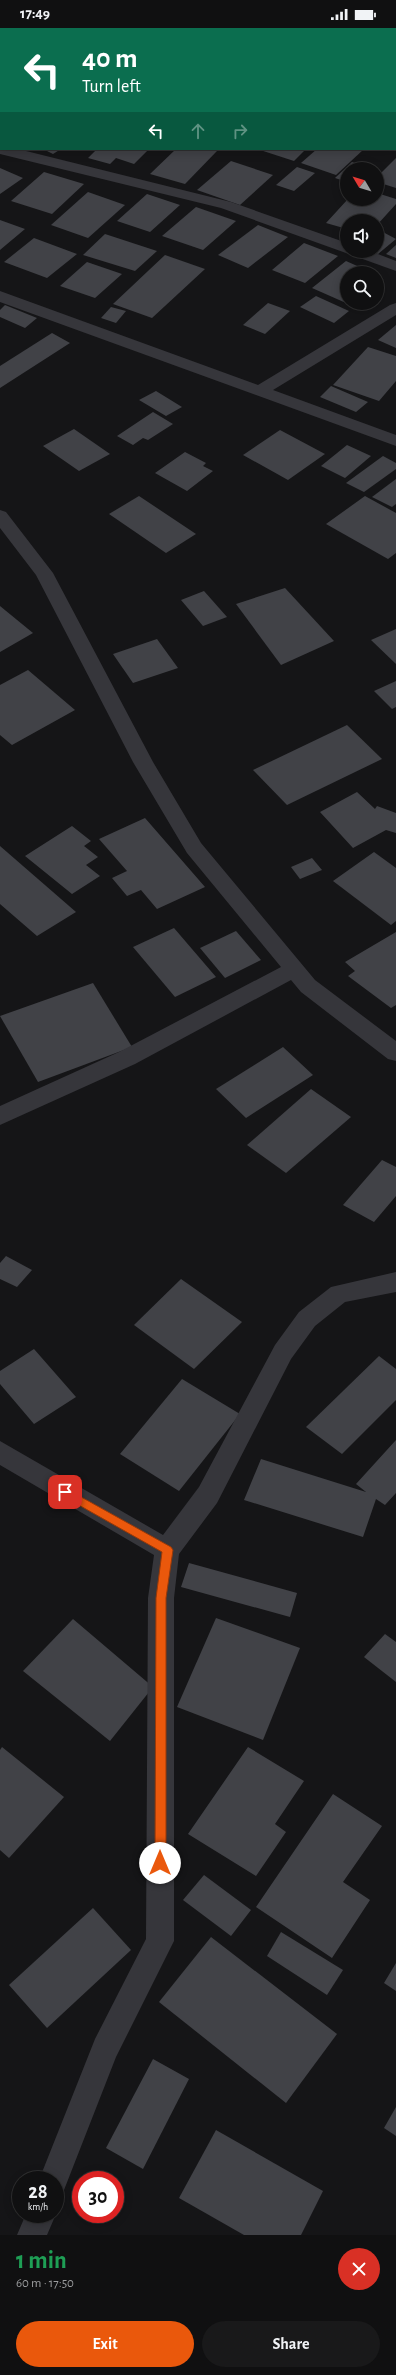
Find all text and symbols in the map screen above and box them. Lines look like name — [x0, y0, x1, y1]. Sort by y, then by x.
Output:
text: 17:49 — [20, 6, 50, 21]
icon: left — [16, 44, 68, 96]
text: 40 m — [82, 45, 138, 73]
text: Turn left — [82, 78, 141, 96]
icon: left — [145, 120, 167, 142]
icon: ahead — [187, 120, 209, 142]
icon: right — [229, 120, 251, 142]
north arrow — [340, 162, 384, 206]
map controls — [340, 162, 384, 310]
button: sound — [340, 214, 384, 258]
button: search — [340, 266, 384, 310]
pin — [48, 1475, 82, 1509]
icon: arrive — [54, 1481, 76, 1503]
position arrow — [139, 1842, 181, 1884]
speed limit sign: 30 — [72, 2171, 124, 2223]
text: 28 — [28, 2182, 48, 2202]
text: km/h — [28, 2202, 48, 2212]
button: close — [338, 2248, 380, 2290]
text: 1 min — [16, 2249, 67, 2273]
text: 60 m · 17:50 — [16, 2277, 74, 2290]
button: Exit — [16, 2321, 194, 2367]
button: Share — [202, 2321, 380, 2367]

